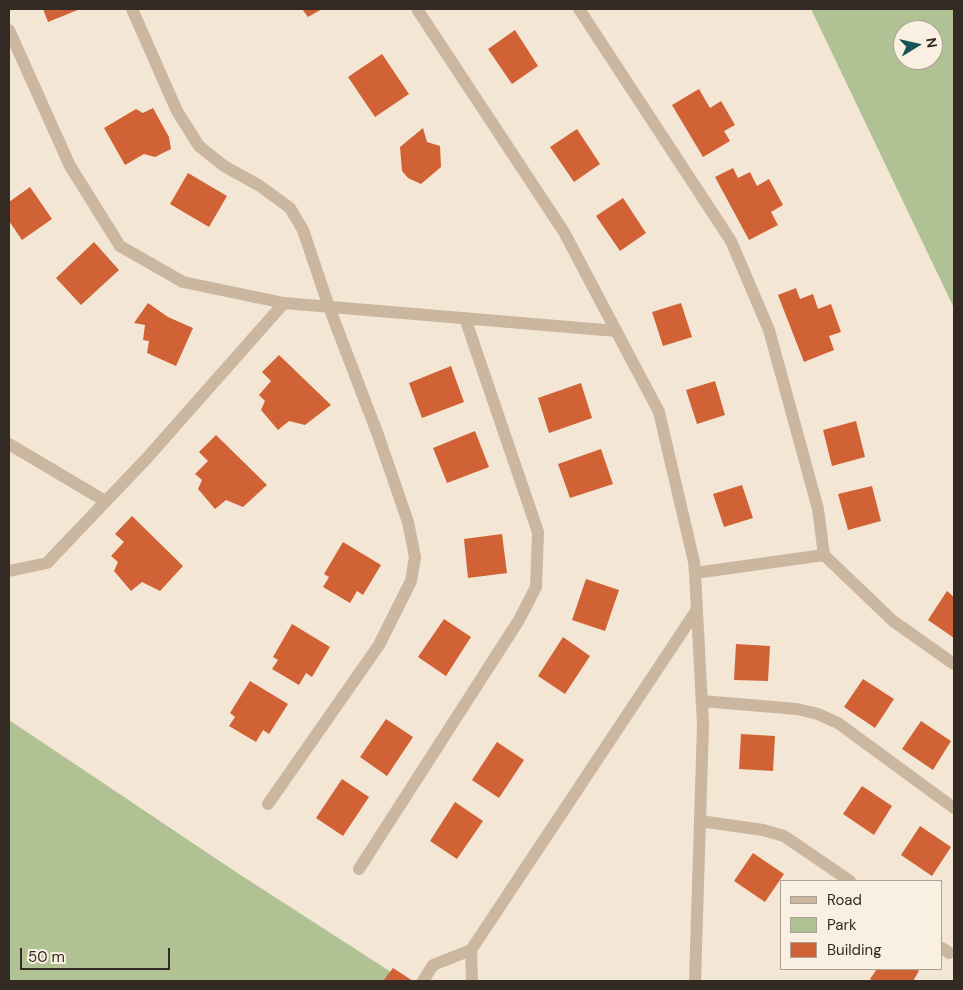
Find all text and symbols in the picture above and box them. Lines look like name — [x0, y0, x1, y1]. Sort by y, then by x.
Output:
north arrow — [893, 20, 943, 70]
text: N — [922, 36, 942, 49]
legend — [780, 880, 943, 970]
text: Road — [827, 890, 862, 910]
text: Park — [827, 915, 857, 935]
scale bar — [22, 938, 172, 970]
text: Building — [827, 940, 882, 960]
text: 50 m — [28, 947, 65, 967]

